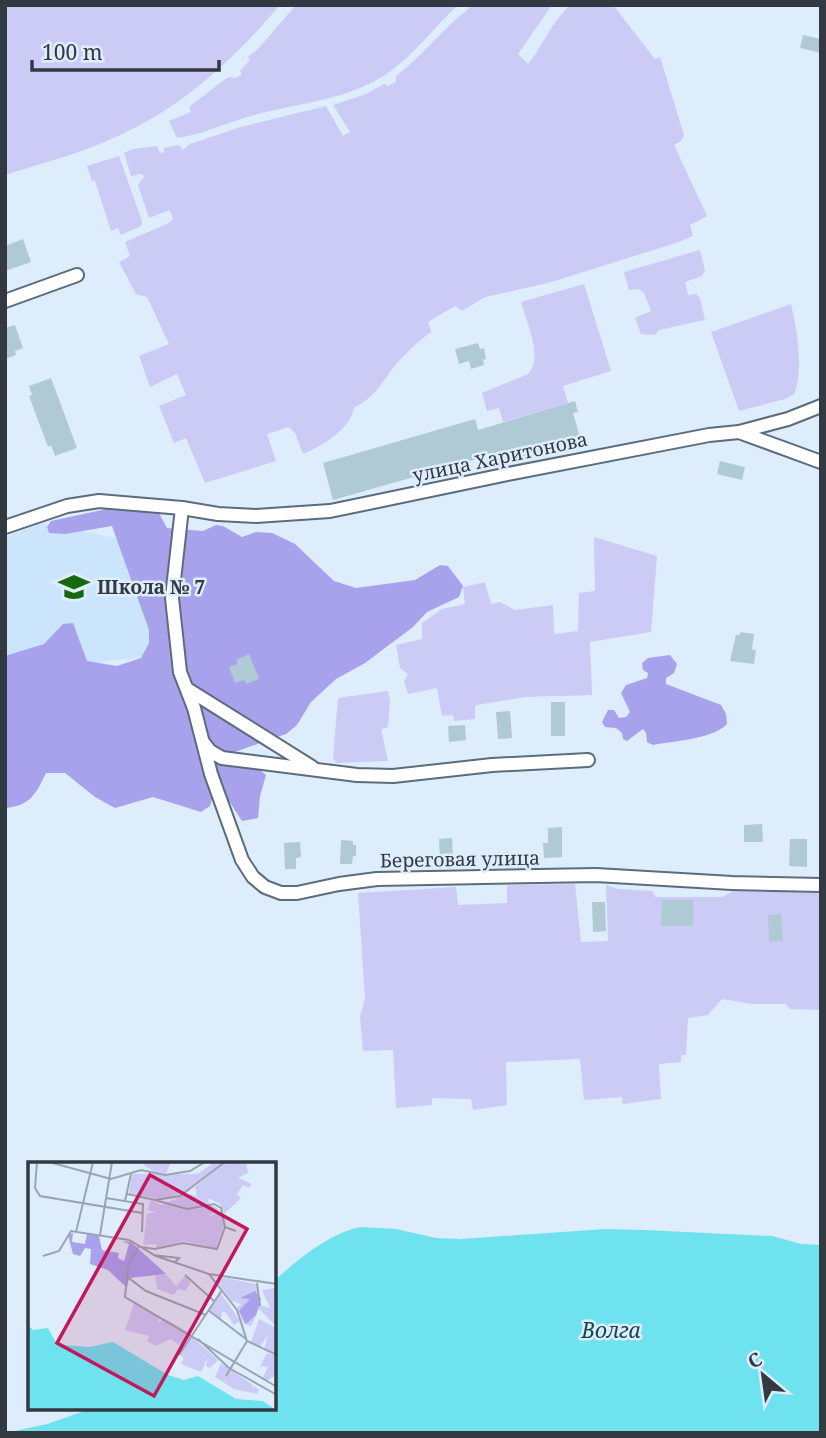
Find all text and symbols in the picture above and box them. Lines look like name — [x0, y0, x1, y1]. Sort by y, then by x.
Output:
scale bar — [32, 28, 219, 72]
text: 100 m — [42, 38, 103, 66]
street label: улица Харитонова — [410, 426, 590, 488]
school or university icon: Школа № 7 — [57, 570, 91, 604]
place label: Школа № 7 — [97, 574, 205, 600]
street label: Береговая улица — [380, 845, 540, 873]
inset map — [28, 1162, 276, 1410]
water label: Волга — [580, 1316, 641, 1344]
north arrow — [728, 1340, 798, 1410]
text: С — [743, 1346, 767, 1375]

